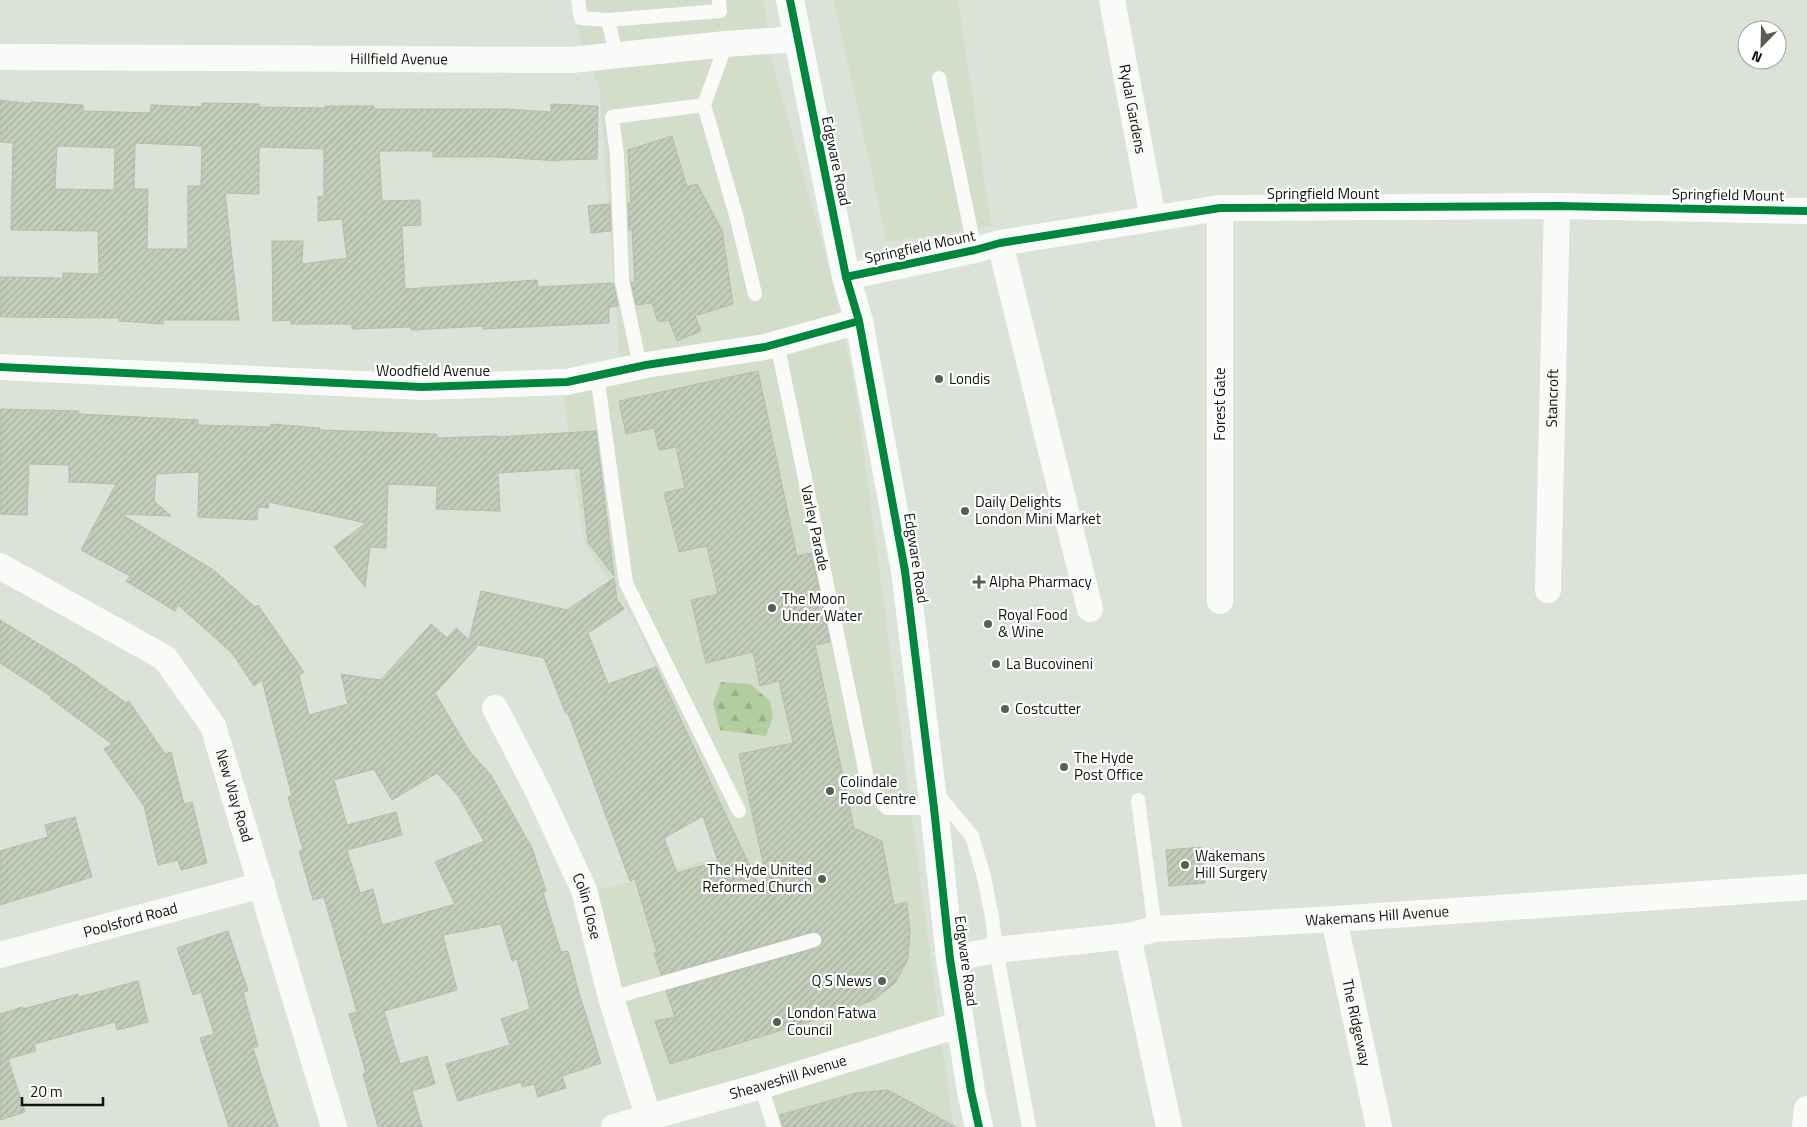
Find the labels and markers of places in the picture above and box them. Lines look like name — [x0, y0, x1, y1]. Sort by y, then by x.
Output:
place label: Londis — [949, 367, 990, 390]
marker: Londis — [933, 373, 945, 385]
place label: Daily Delights London Mini Market — [975, 490, 1102, 530]
marker: Daily Delights London Mini Market — [959, 505, 971, 517]
place label: Alpha Pharmacy — [989, 570, 1092, 593]
marker: Alpha Pharmacy — [973, 576, 985, 588]
place label: The Moon Under Water — [782, 587, 862, 627]
marker: The Moon Under Water — [766, 602, 778, 614]
place label: Royal Food & Wine — [998, 603, 1068, 643]
marker: Royal Food & Wine — [982, 618, 994, 630]
place label: La Bucovineni — [1006, 652, 1093, 675]
marker: La Bucovineni — [990, 658, 1002, 670]
place label: Costcutter — [1015, 697, 1081, 720]
marker: Costcutter — [999, 703, 1011, 715]
place label: The Hyde Post Office — [1074, 746, 1143, 786]
marker: The Hyde Post Office — [1058, 761, 1070, 773]
place label: Colindale Food Centre — [840, 770, 916, 810]
marker: Colindale Food Centre — [824, 785, 836, 797]
place label: Wakemans Hill Surgery — [1195, 844, 1268, 884]
place label: The Hyde United Reformed Church — [702, 858, 812, 898]
marker: Wakemans Hill Surgery — [1179, 859, 1191, 871]
marker: The Hyde United Reformed Church — [816, 873, 828, 885]
place label: Q S News — [811, 969, 872, 992]
marker: Q S News — [876, 975, 888, 987]
place label: London Fatwa Council — [787, 1001, 877, 1041]
marker: London Fatwa Council — [771, 1016, 783, 1028]

